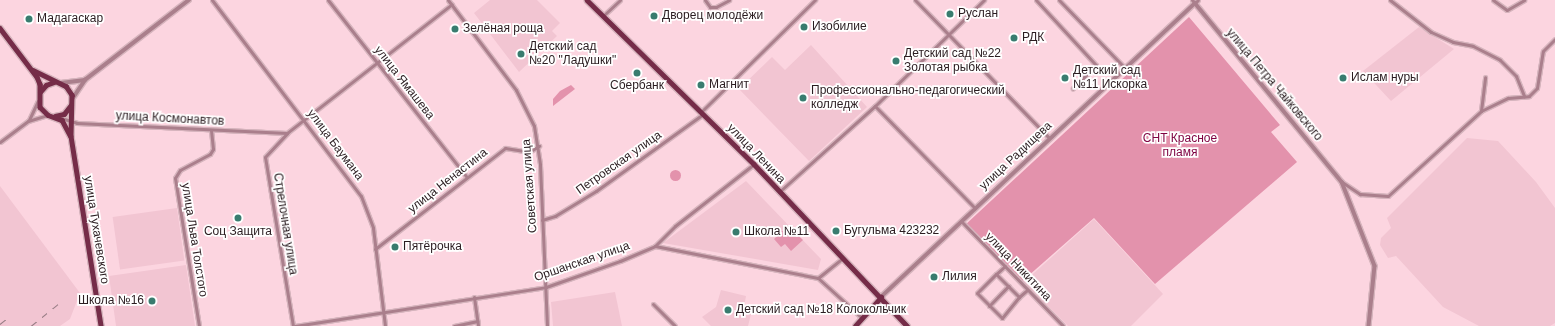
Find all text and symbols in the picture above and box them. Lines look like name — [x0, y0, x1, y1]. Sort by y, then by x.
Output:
place label: Руслан — [958, 7, 998, 21]
place label: Дворец молодёжи — [662, 9, 763, 23]
marker: Руслан — [945, 9, 955, 19]
marker: Дворец молодёжи — [649, 11, 659, 21]
place label: Мадагаскар — [37, 12, 103, 26]
marker: Мадагаскар — [24, 14, 34, 24]
place label: Изобилие — [812, 20, 867, 34]
place label: Зелёная роща — [463, 22, 543, 36]
marker: Изобилие — [799, 22, 809, 32]
marker: Зелёная роща — [450, 24, 460, 34]
street label: улица Петра Чайковского — [1223, 26, 1325, 144]
place label: РДК — [1022, 31, 1044, 45]
marker: РДК — [1009, 33, 1019, 43]
place label: Детский сад №20 "Ладушки" — [529, 40, 616, 68]
street label: улица Ямашева — [371, 43, 437, 123]
place label: Детский сад №22 Золотая рыбка — [904, 47, 1001, 75]
marker: Детский сад №20 "Ладушки" — [516, 49, 526, 59]
marker: Детский сад №22 Золотая рыбка — [891, 56, 901, 66]
place label: Детский сад №11 Искорка — [1073, 64, 1147, 92]
marker: Сбербанк — [632, 68, 642, 78]
place label: Ислам нуры — [1351, 71, 1419, 85]
marker: Детский сад №11 Искорка — [1060, 73, 1070, 83]
marker: Ислам нуры — [1338, 73, 1348, 83]
place label: Магнит — [709, 78, 749, 92]
place label: Сбербанк — [610, 79, 664, 93]
marker: Магнит — [696, 80, 706, 90]
place label: Профессионально-педагогический колледж — [811, 84, 1005, 112]
marker: Профессионально-педагогический колледж — [798, 93, 808, 103]
street label: улица Баумана — [304, 107, 366, 183]
street label: улица Космонавтов — [115, 109, 225, 129]
street label: улица Радищева — [977, 119, 1055, 193]
street label: улица Ленина — [724, 121, 788, 187]
street label: Петровская улица — [574, 128, 664, 198]
park label: СНТ Красное пламя — [1143, 132, 1217, 160]
street label: Советская улица — [520, 139, 540, 233]
street label: улица Ненастина — [406, 146, 490, 216]
street label: Стрелочная улица — [270, 172, 300, 276]
street label: улица Тухачевского — [80, 175, 112, 285]
street label: улица Льва Толстого — [178, 182, 210, 298]
marker: Соц Защита — [233, 213, 243, 223]
place label: Бугульма 423232 — [844, 224, 939, 238]
place label: Соц Защита — [204, 225, 272, 239]
place label: Школа №11 — [744, 225, 809, 239]
marker: Бугульма 423232 — [831, 226, 841, 236]
marker: Школа №11 — [731, 227, 741, 237]
street label: улица Никитина — [982, 230, 1054, 304]
street label: Оршанская улица — [532, 239, 632, 285]
place label: Пятёрочка — [403, 240, 462, 254]
marker: Пятёрочка — [390, 242, 400, 252]
place label: Лилия — [942, 270, 977, 284]
marker: Лилия — [929, 272, 939, 282]
place label: Школа №16 — [78, 294, 144, 308]
marker: Школа №16 — [147, 296, 157, 306]
place label: Детский сад №18 Колокольчик — [736, 303, 906, 317]
marker: Детский сад №18 Колокольчик — [723, 305, 733, 315]

